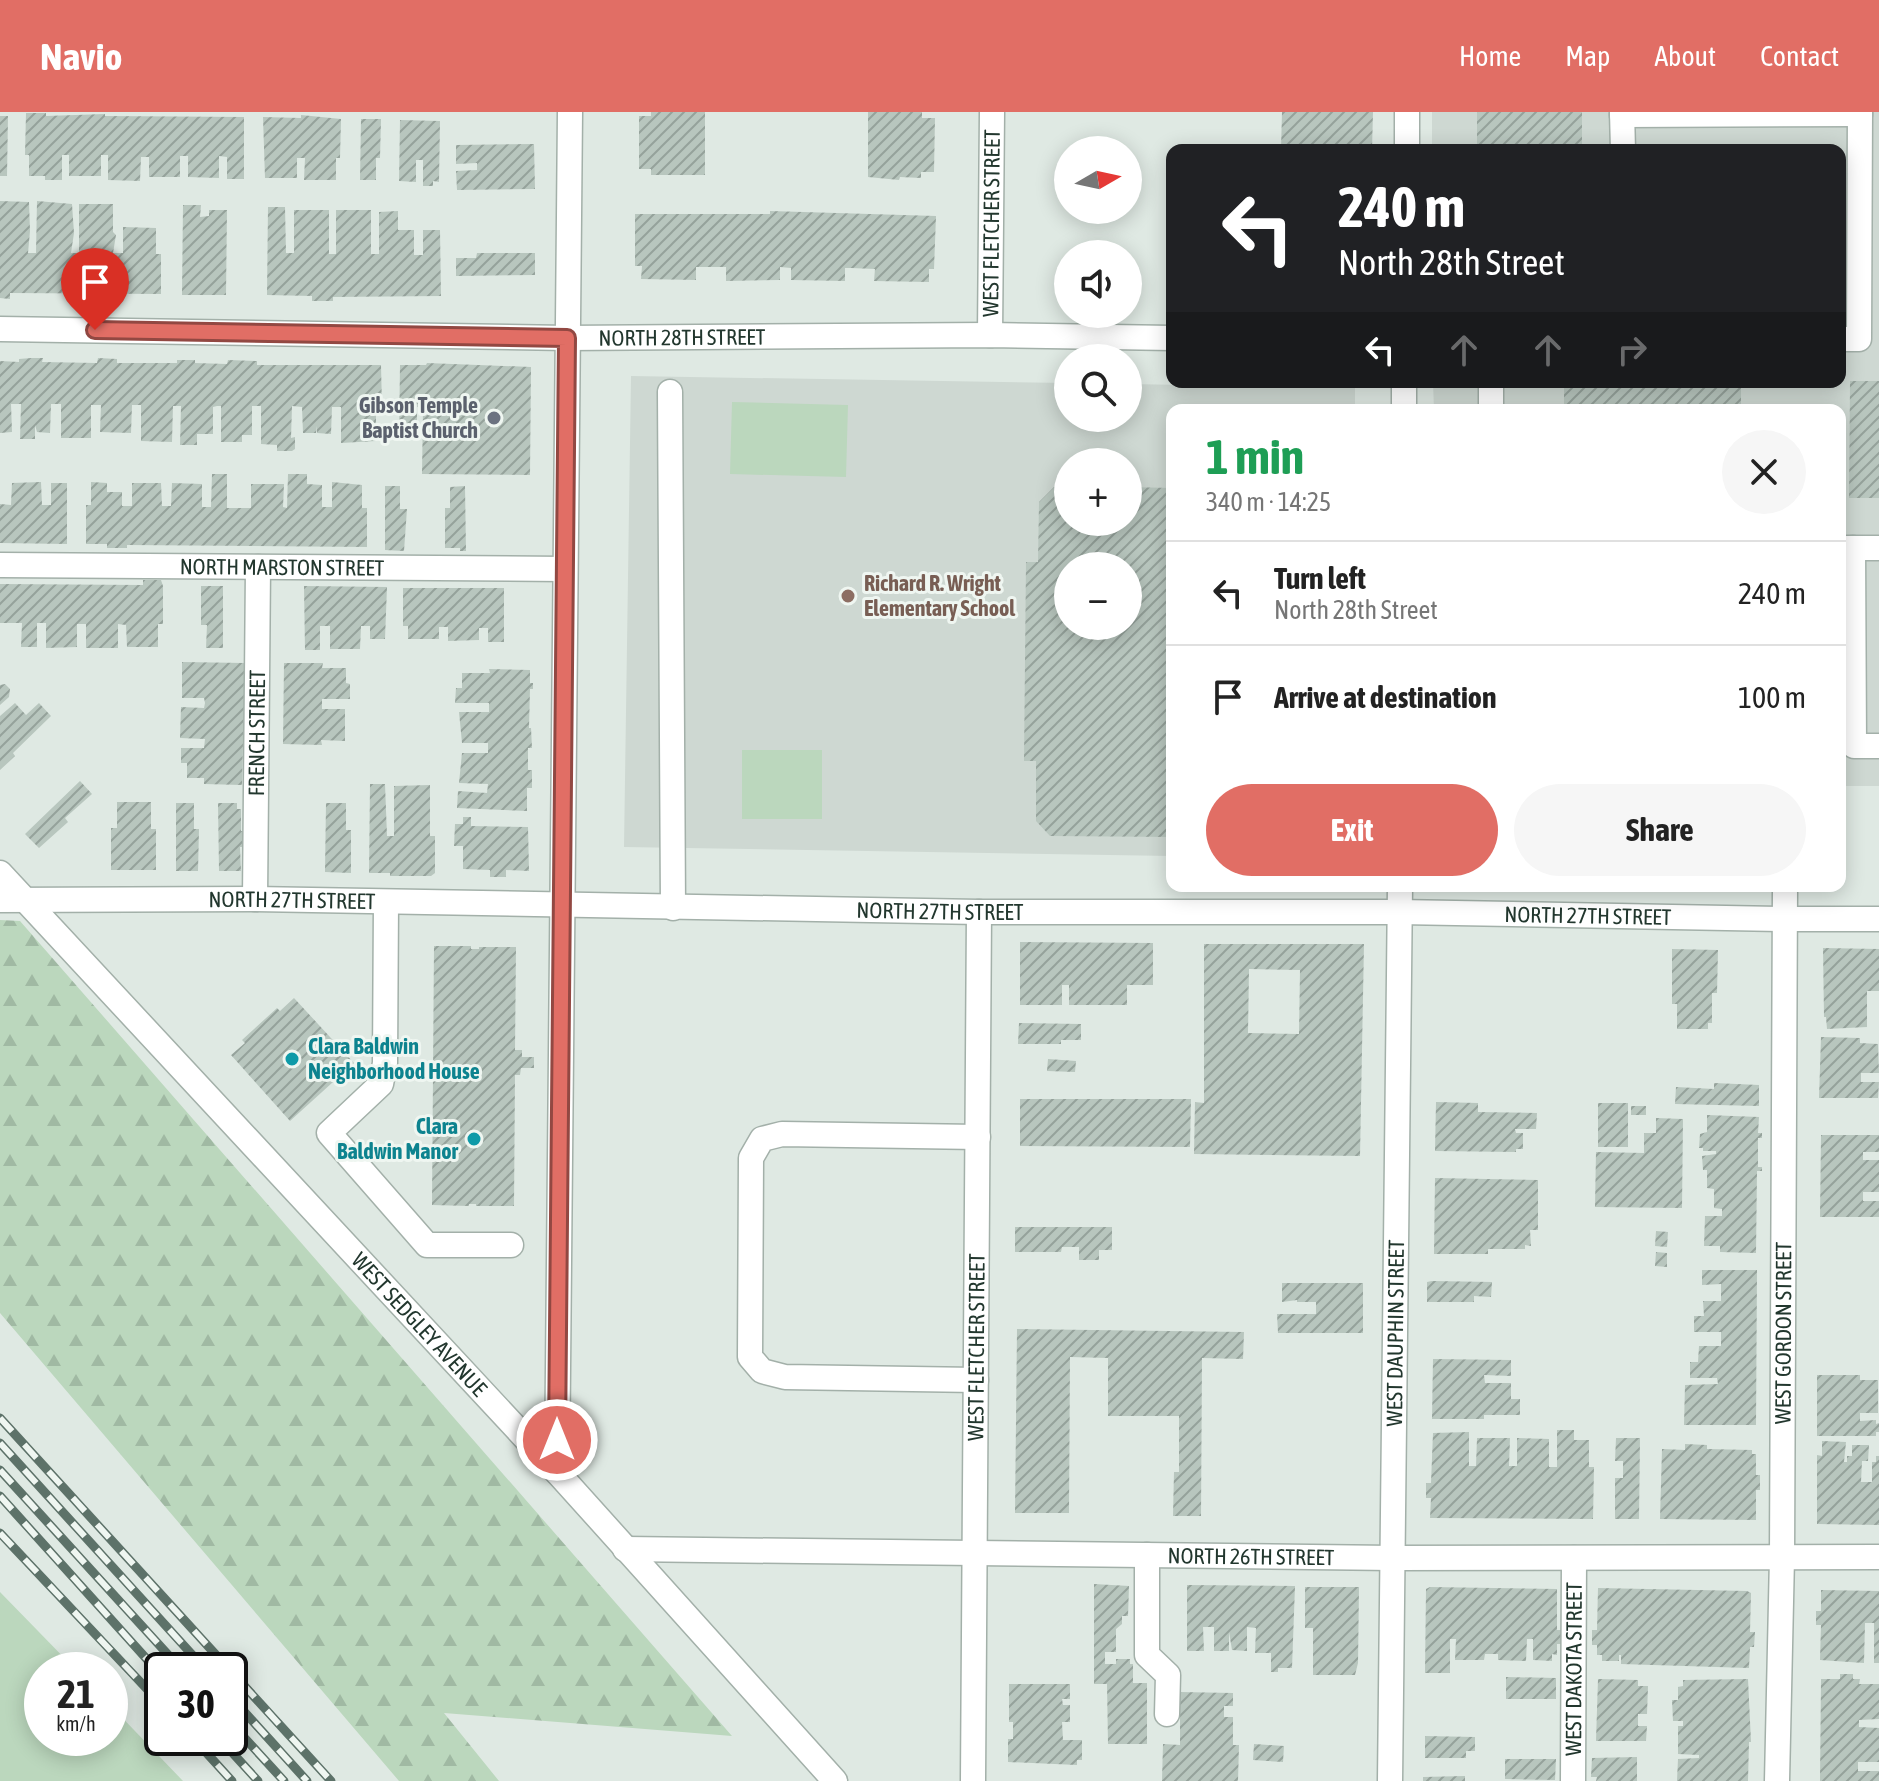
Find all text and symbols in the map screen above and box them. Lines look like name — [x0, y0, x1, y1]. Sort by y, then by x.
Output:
text: Navio — [40, 35, 122, 78]
text: Home — [1459, 40, 1521, 72]
text: Map — [1565, 40, 1610, 72]
text: About — [1654, 40, 1716, 72]
text: Contact — [1760, 40, 1839, 72]
street label: WEST FLETCHER STREET — [977, 129, 1005, 317]
north arrow — [1054, 136, 1142, 224]
map controls — [1054, 136, 1142, 640]
text: 240 m — [1338, 175, 1465, 239]
icon: left — [1206, 176, 1310, 280]
button: sound — [1054, 240, 1142, 328]
text: North 28th Street — [1338, 241, 1565, 283]
pin — [61, 248, 129, 330]
icon: arrive — [73, 260, 117, 304]
street label: NORTH 28TH STREET — [598, 324, 766, 351]
icon: left — [1358, 328, 1402, 372]
icon: ahead — [1442, 328, 1486, 372]
icon: ahead — [1526, 328, 1570, 372]
icon: right — [1610, 328, 1654, 372]
button: search — [1054, 344, 1142, 432]
place label: Gibson Temple Baptist Church — [359, 392, 478, 443]
marker: Gibson Temple Baptist Church — [485, 409, 503, 427]
text: 1 min — [1206, 429, 1304, 484]
button: close — [1722, 430, 1806, 514]
button: + — [1054, 448, 1142, 536]
text: 340 m · 14:25 — [1206, 487, 1331, 517]
button: − — [1054, 552, 1142, 640]
street label: NORTH MARSTON STREET — [180, 553, 385, 581]
text: Turn left — [1274, 561, 1366, 595]
place label: Richard R. Wright Elementary School — [864, 570, 1016, 621]
icon: left — [1206, 571, 1250, 615]
text: 240 m — [1738, 576, 1806, 610]
marker: Richard R. Wright Elementary School — [839, 587, 857, 605]
text: North 28th Street — [1274, 595, 1438, 625]
street label: FRENCH STREET — [243, 669, 270, 796]
icon: arrive — [1206, 675, 1250, 719]
text: Arrive at destination — [1274, 680, 1496, 714]
text: 100 m — [1738, 680, 1806, 714]
button: Exit — [1206, 784, 1498, 876]
button: Share — [1514, 784, 1806, 876]
street label: NORTH 27TH STREET — [209, 886, 376, 914]
street label: NORTH 27TH STREET — [856, 897, 1024, 925]
street label: NORTH 27TH STREET — [1504, 901, 1672, 930]
place label: Clara Baldwin Neighborhood House — [308, 1033, 480, 1084]
marker: Clara Baldwin Neighborhood House — [283, 1050, 301, 1068]
place label: Clara Baldwin Manor — [337, 1113, 459, 1164]
marker: Clara Baldwin Manor — [465, 1130, 483, 1148]
street label: WEST DAUPHIN STREET — [1381, 1239, 1409, 1427]
street label: WEST GORDON STREET — [1770, 1241, 1796, 1424]
street label: WEST SEDGLEY AVENUE — [346, 1247, 493, 1402]
street label: WEST FLETCHER STREET — [962, 1253, 990, 1441]
position arrow — [515, 1398, 599, 1482]
street label: NORTH 26TH STREET — [1167, 1542, 1335, 1570]
street label: WEST DAKOTA STREET — [1560, 1582, 1587, 1756]
speed limit sign: 30 — [144, 1652, 248, 1756]
text: 21 — [57, 1671, 95, 1716]
text: km/h — [56, 1712, 96, 1735]

